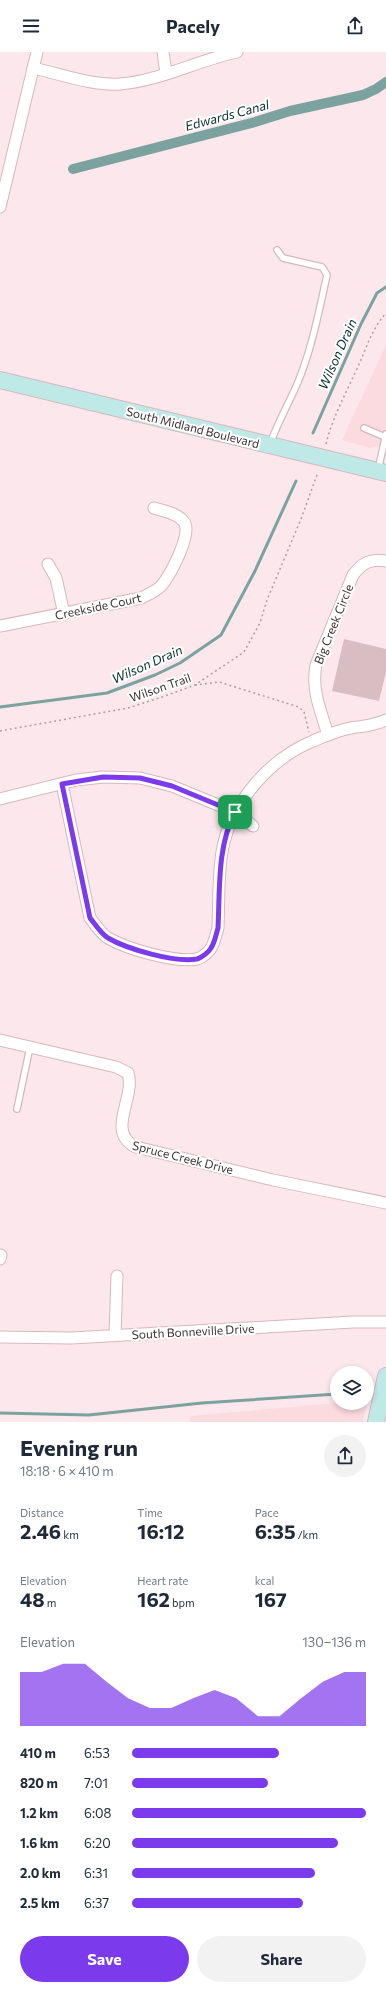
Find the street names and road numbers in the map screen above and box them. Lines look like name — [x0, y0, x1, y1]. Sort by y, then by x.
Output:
street label: South Midland Boulevard — [125, 404, 261, 450]
street label: Big Creek Circle — [311, 582, 355, 666]
street label: Creekside Court — [54, 590, 143, 622]
street label: Wilson Trail — [127, 670, 193, 704]
street label: Spruce Creek Drive — [131, 1138, 235, 1176]
street label: South Bonneville Drive — [131, 1321, 255, 1341]

